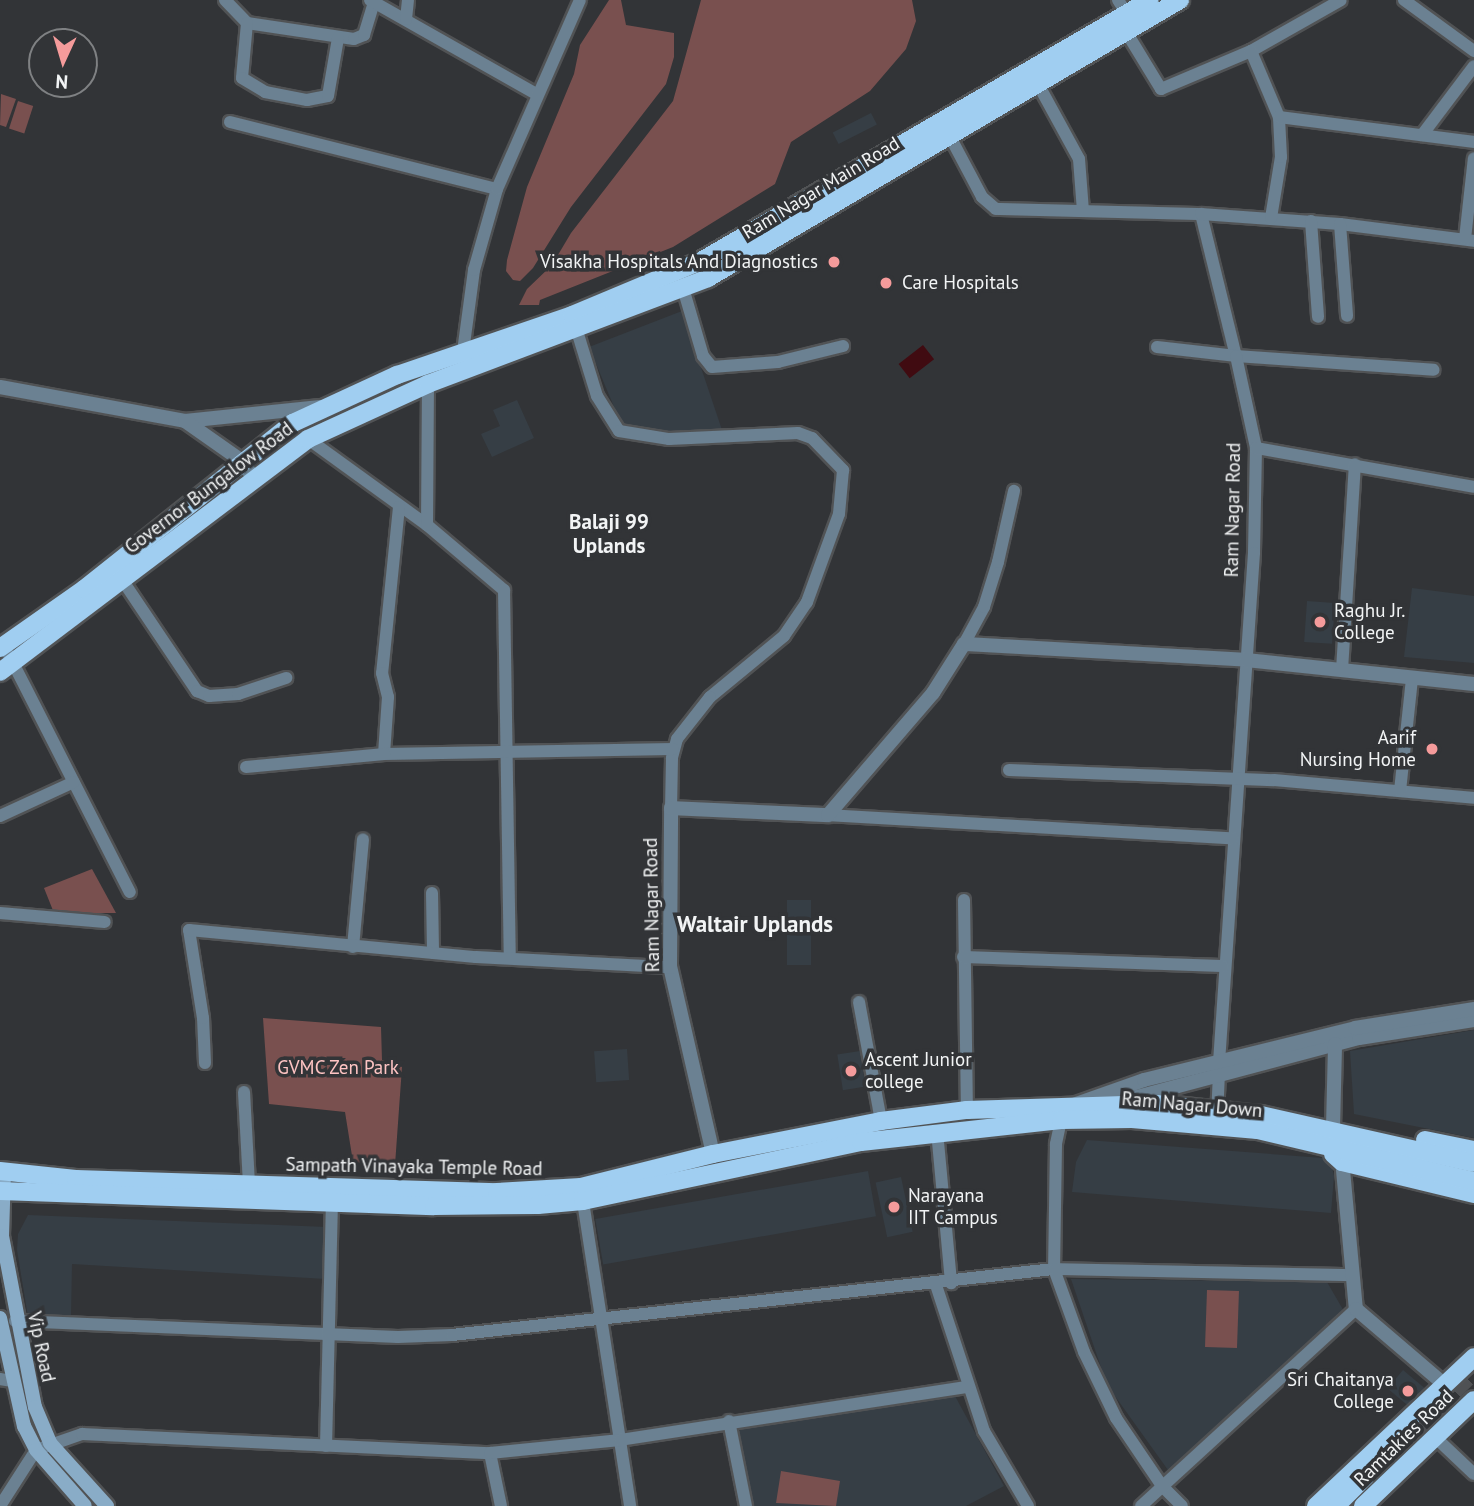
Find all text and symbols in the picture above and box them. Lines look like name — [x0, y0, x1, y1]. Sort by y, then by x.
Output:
north arrow — [28, 28, 98, 98]
text: N — [55, 70, 69, 94]
street label: Ram Nagar Main Road — [738, 132, 904, 244]
place label: Visakha Hospitals And Diagnostics — [539, 251, 818, 273]
marker: Visakha Hospitals And Diagnostics — [824, 252, 844, 272]
place label: Care Hospitals — [902, 272, 1019, 294]
marker: Care Hospitals — [876, 273, 896, 293]
street label: Governor Bungalow Road — [120, 417, 298, 559]
street label: Ram Nagar Road — [1220, 442, 1246, 578]
district label: Balaji 99 Uplands — [569, 509, 649, 559]
place label: Raghu Jr. College — [1334, 600, 1405, 644]
marker: Raghu Jr. College — [1312, 614, 1328, 630]
place label: Aarif Nursing Home — [1300, 727, 1416, 771]
marker: Aarif Nursing Home — [1422, 739, 1442, 759]
street label: Ram Nagar Road — [639, 837, 665, 973]
district label: Waltair Uplands — [677, 910, 833, 938]
place label: Ascent Junior college — [865, 1049, 972, 1093]
park label: GVMC Zen Park — [277, 1057, 399, 1079]
marker: Ascent Junior college — [843, 1063, 859, 1079]
street label: Ram Nagar Down — [1121, 1087, 1263, 1123]
street label: Sampath Vinayaka Temple Road — [285, 1153, 543, 1181]
place label: Narayana IIT Campus — [908, 1185, 999, 1229]
marker: Narayana IIT Campus — [886, 1199, 902, 1215]
street label: Vip Road — [22, 1310, 60, 1384]
place label: Sri Chaitanya College — [1287, 1369, 1394, 1413]
marker: Sri Chaitanya College — [1400, 1383, 1416, 1399]
street label: Ramtakies Road — [1350, 1385, 1458, 1491]

